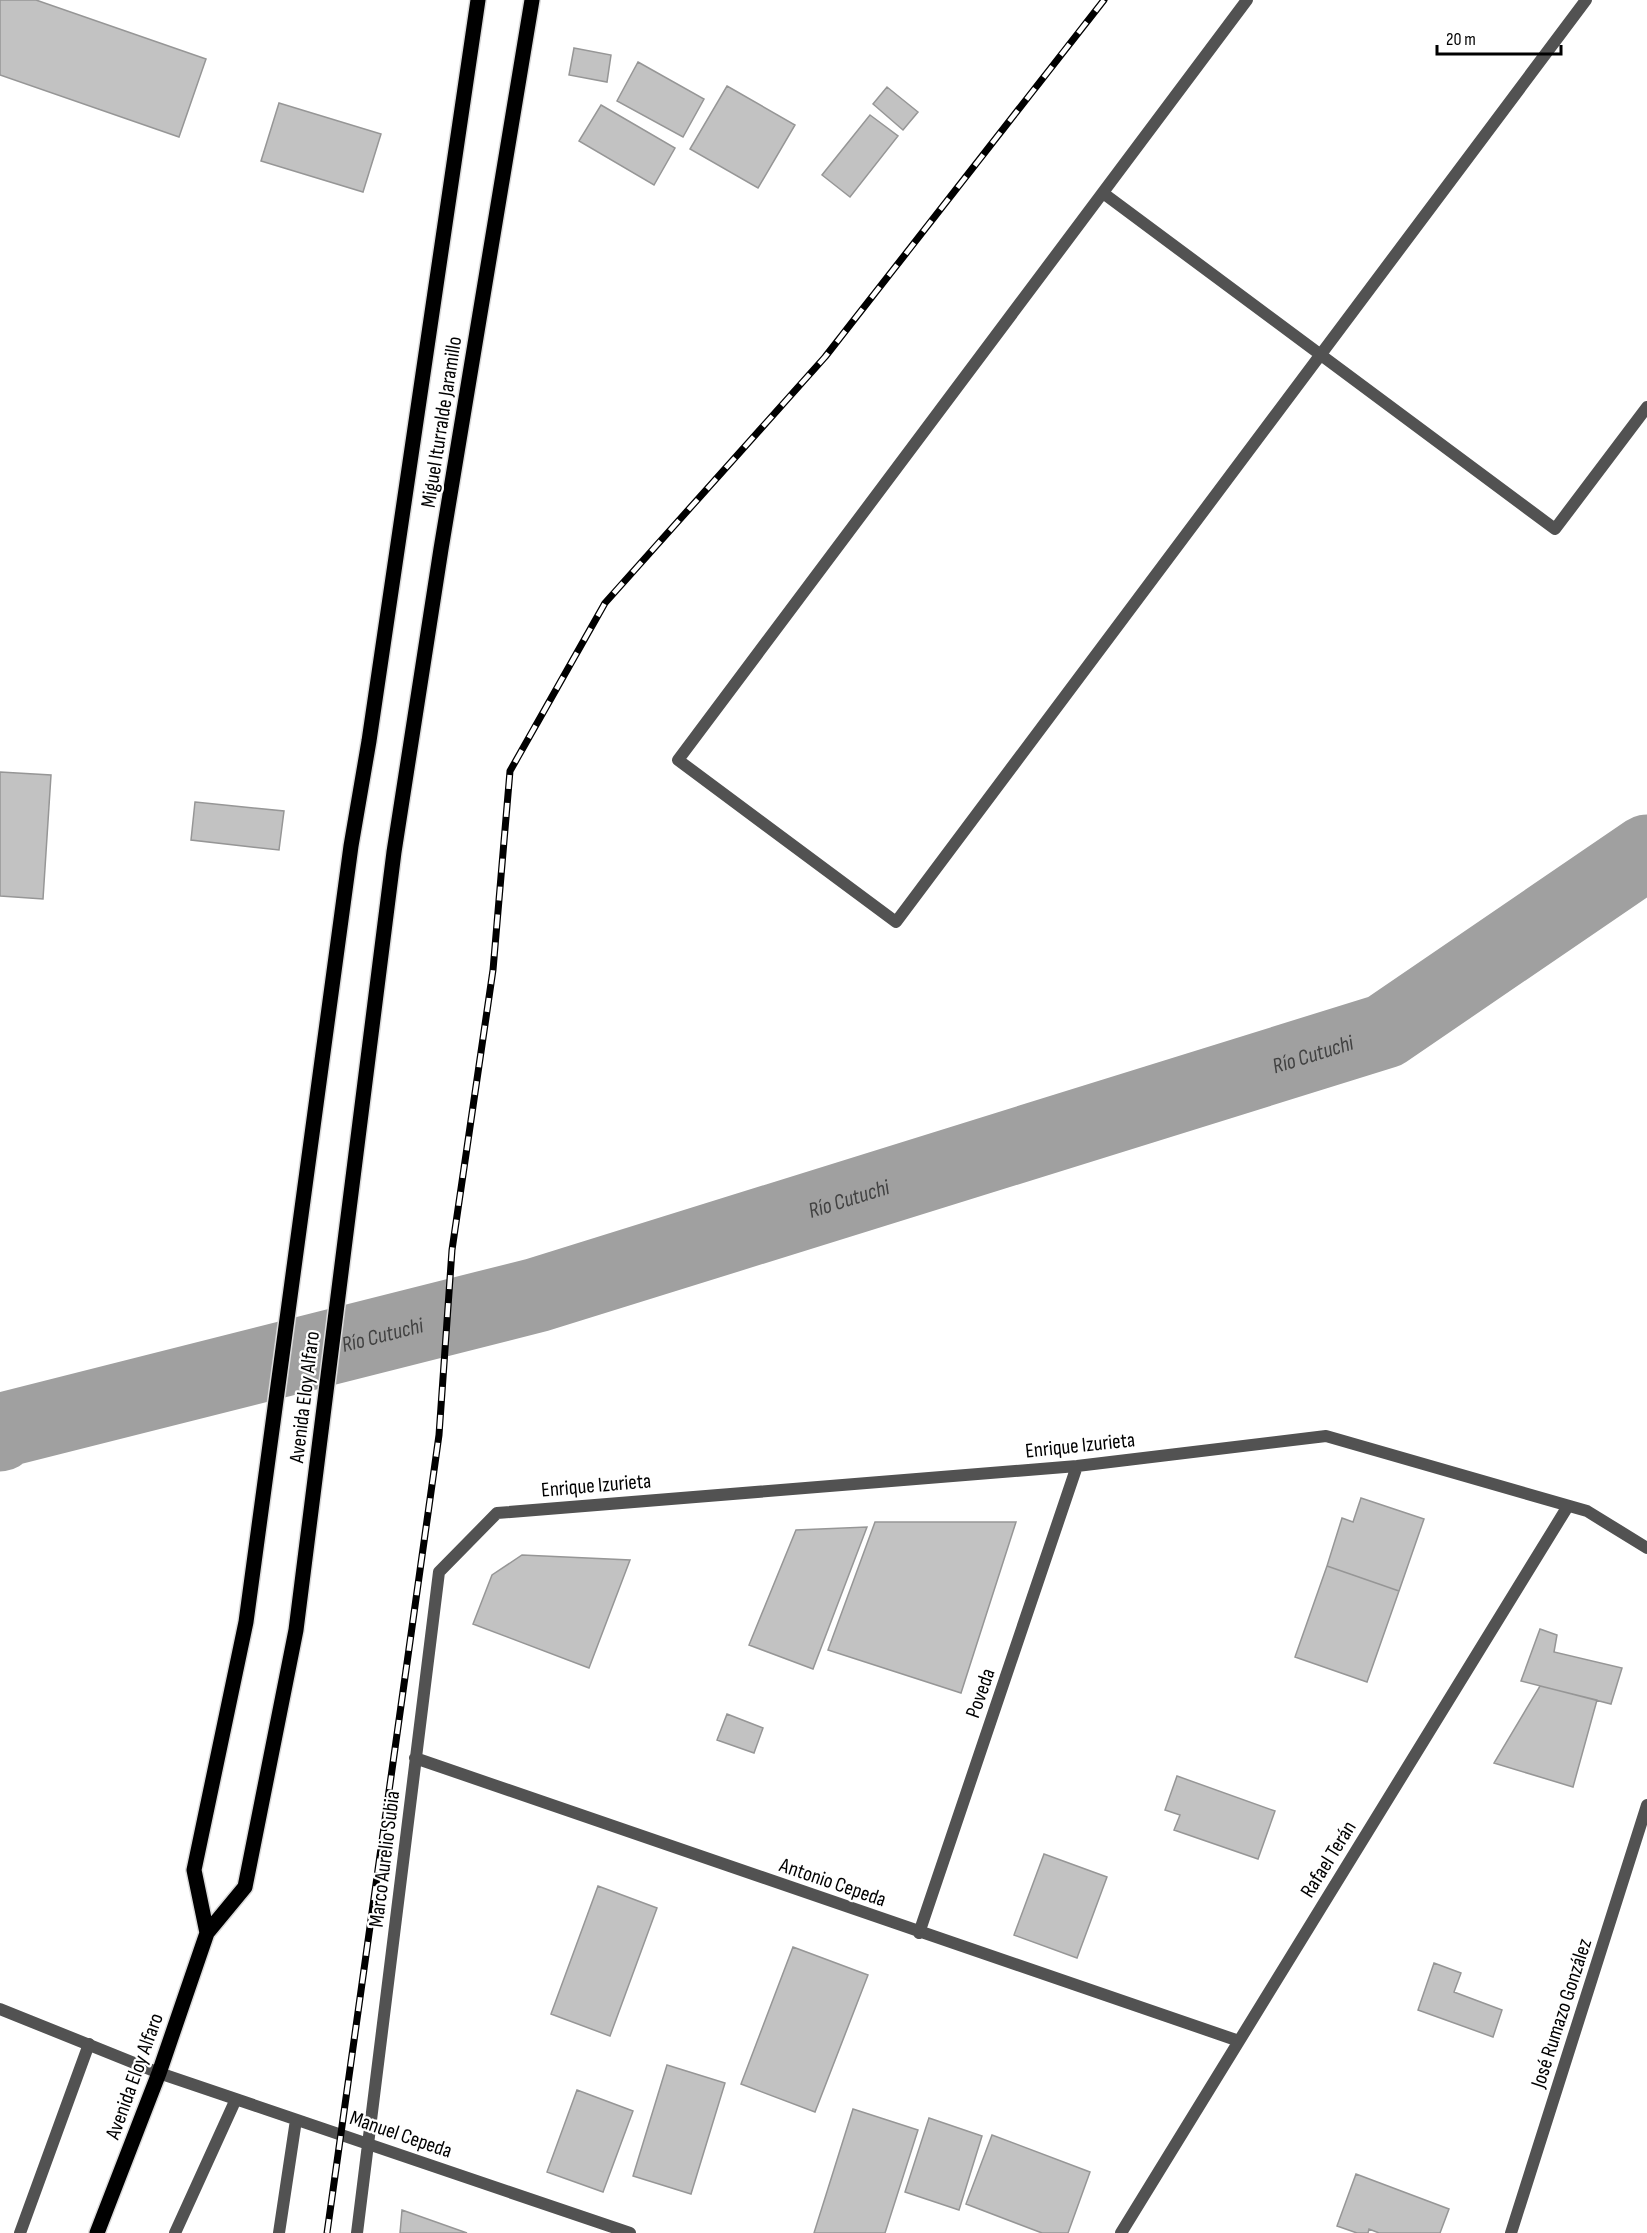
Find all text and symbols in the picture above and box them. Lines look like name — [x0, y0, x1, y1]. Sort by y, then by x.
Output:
scale bar — [1437, 18, 1562, 56]
text: 20 m — [1446, 29, 1476, 50]
street label: Miguel Iturralde Jaramillo — [416, 335, 467, 509]
water label: Río Cutuchi — [1269, 1029, 1358, 1080]
water label: Río Cutuchi — [805, 1174, 894, 1225]
water label: Río Cutuchi — [339, 1312, 427, 1359]
street label: Avenida Eloy Alfaro — [284, 1330, 325, 1465]
street label: Enrique Izurieta — [1024, 1427, 1136, 1464]
street label: Enrique Izurieta — [540, 1468, 652, 1503]
street label: Poveda — [960, 1665, 1001, 1721]
street label: Marco Aurelio Subia — [364, 1789, 405, 1929]
street label: Rafael Terán — [1295, 1816, 1362, 1902]
street label: Antonio Cepeda — [775, 1852, 889, 1912]
street label: José Rumazo González — [1525, 1935, 1598, 2092]
street label: Avenida Eloy Alfaro — [100, 2010, 169, 2144]
street label: Manuel Cepeda — [346, 2105, 455, 2164]

